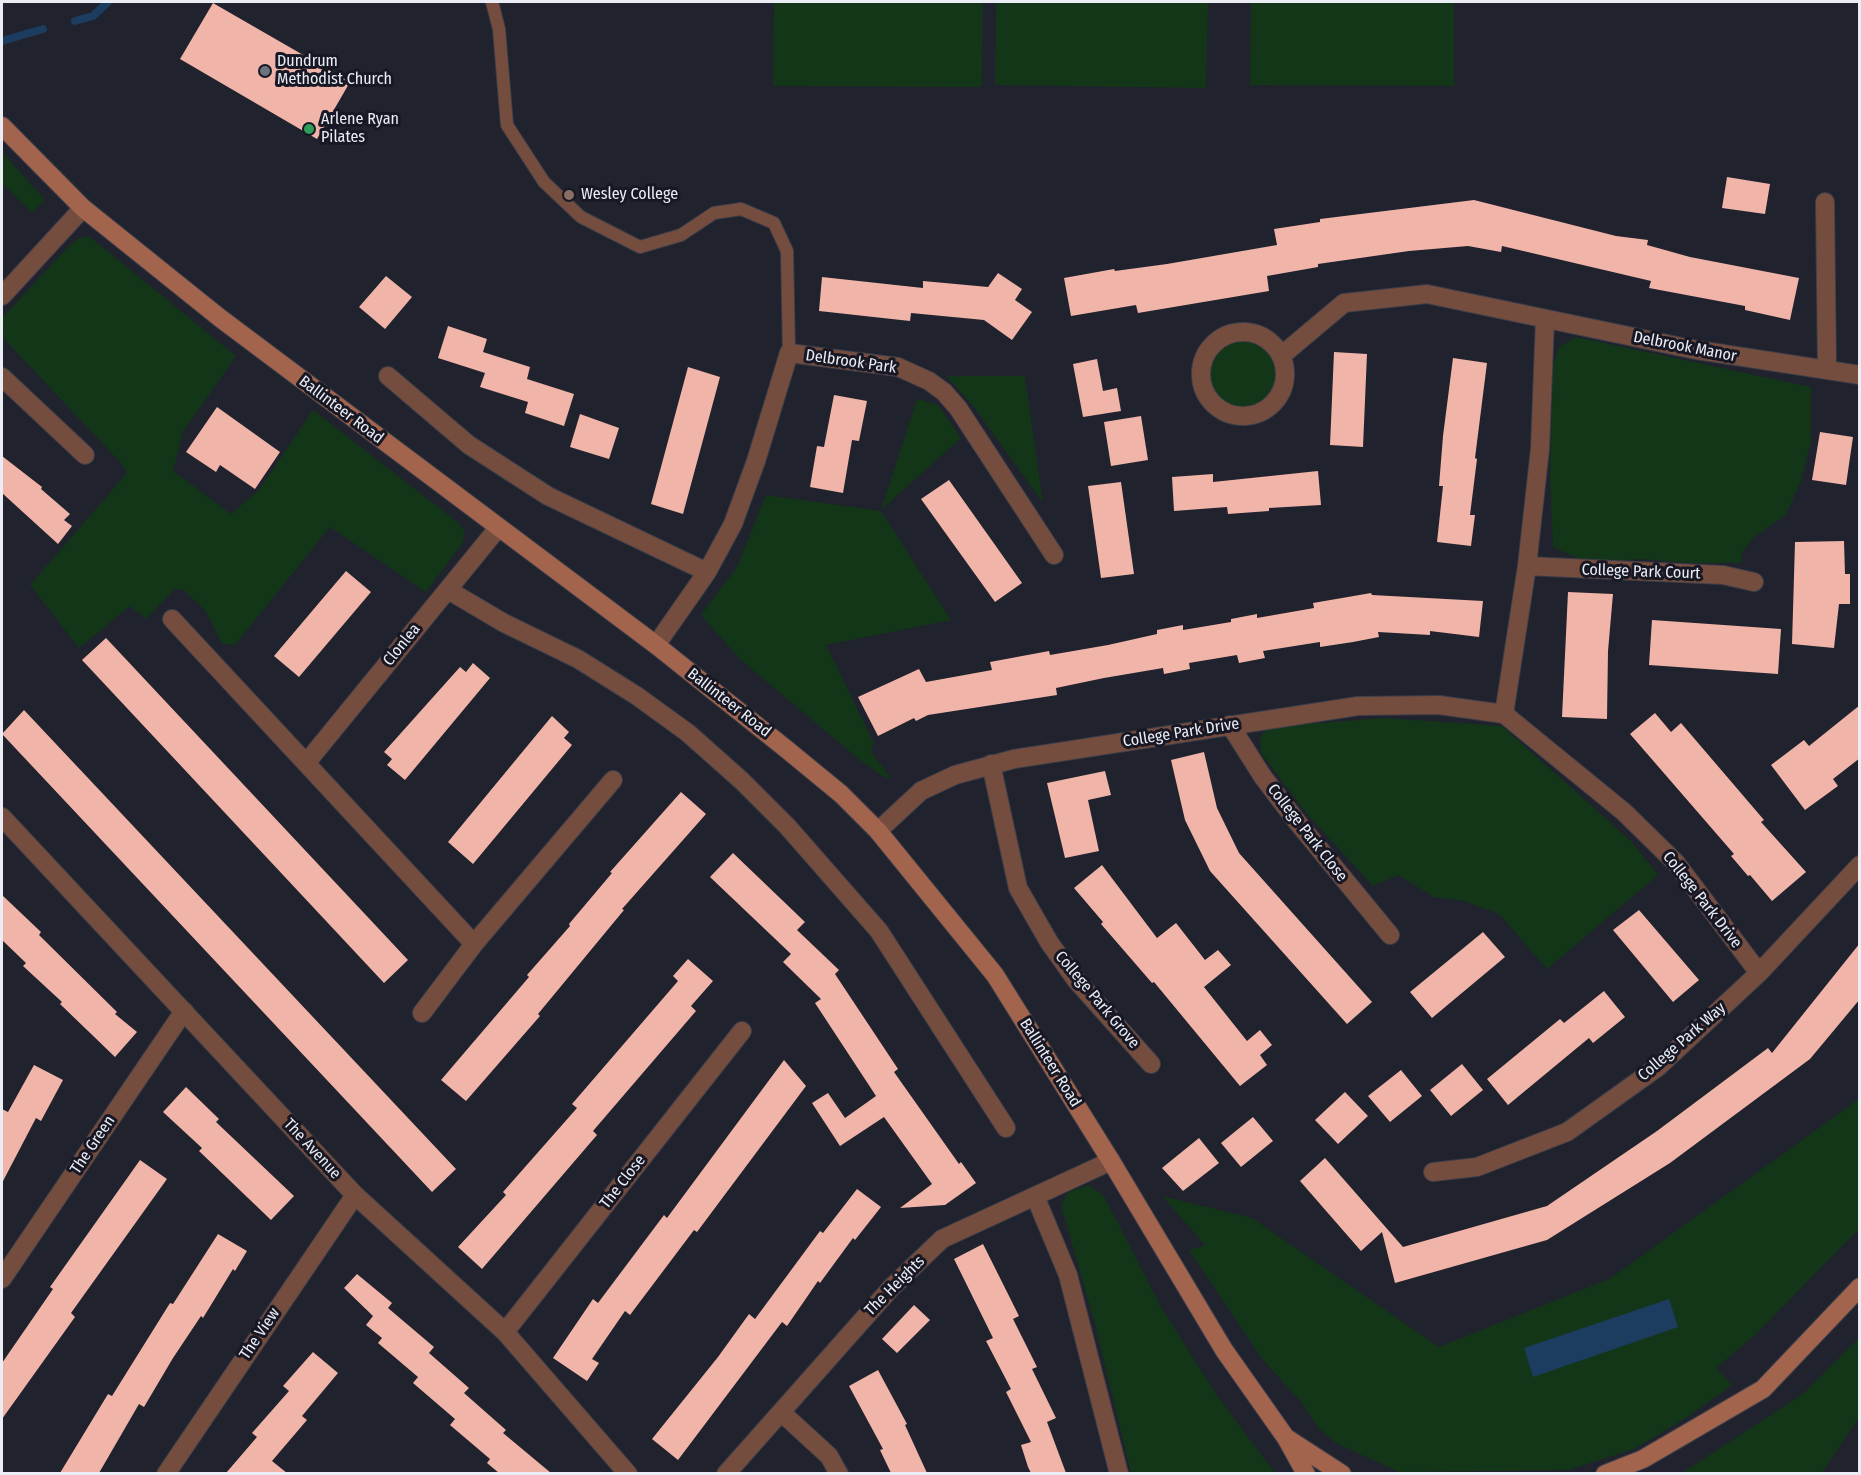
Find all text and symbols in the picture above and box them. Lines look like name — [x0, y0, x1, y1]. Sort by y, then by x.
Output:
place label: Dundrum Methodist Church — [277, 52, 392, 90]
marker: Dundrum Methodist Church — [258, 64, 272, 78]
place label: Arlene Ryan Pilates — [321, 110, 399, 148]
marker: Arlene Ryan Pilates — [302, 122, 316, 136]
place label: Wesley College — [581, 185, 678, 205]
marker: Wesley College — [562, 188, 576, 202]
street label: Delbrook Manor — [1632, 328, 1738, 366]
street label: Delbrook Park — [804, 346, 898, 378]
street label: Ballinteer Road — [295, 372, 387, 448]
street label: College Park Court — [1581, 560, 1701, 584]
street label: Clonlea — [379, 620, 425, 670]
street label: Ballinteer Road — [683, 664, 775, 742]
street label: College Park Drive — [1121, 714, 1241, 752]
street label: College Park Close — [1263, 780, 1351, 886]
street label: College Park Drive — [1658, 848, 1746, 952]
street label: College Park Grove — [1051, 947, 1143, 1053]
street label: College Park Way — [1634, 999, 1730, 1085]
street label: Ballinteer Road — [1015, 1015, 1085, 1111]
street label: The Green — [67, 1112, 119, 1178]
street label: The Avenue — [279, 1115, 345, 1183]
street label: The Close — [596, 1151, 650, 1213]
street label: The Heights — [861, 1252, 929, 1320]
street label: The View — [236, 1305, 284, 1363]

